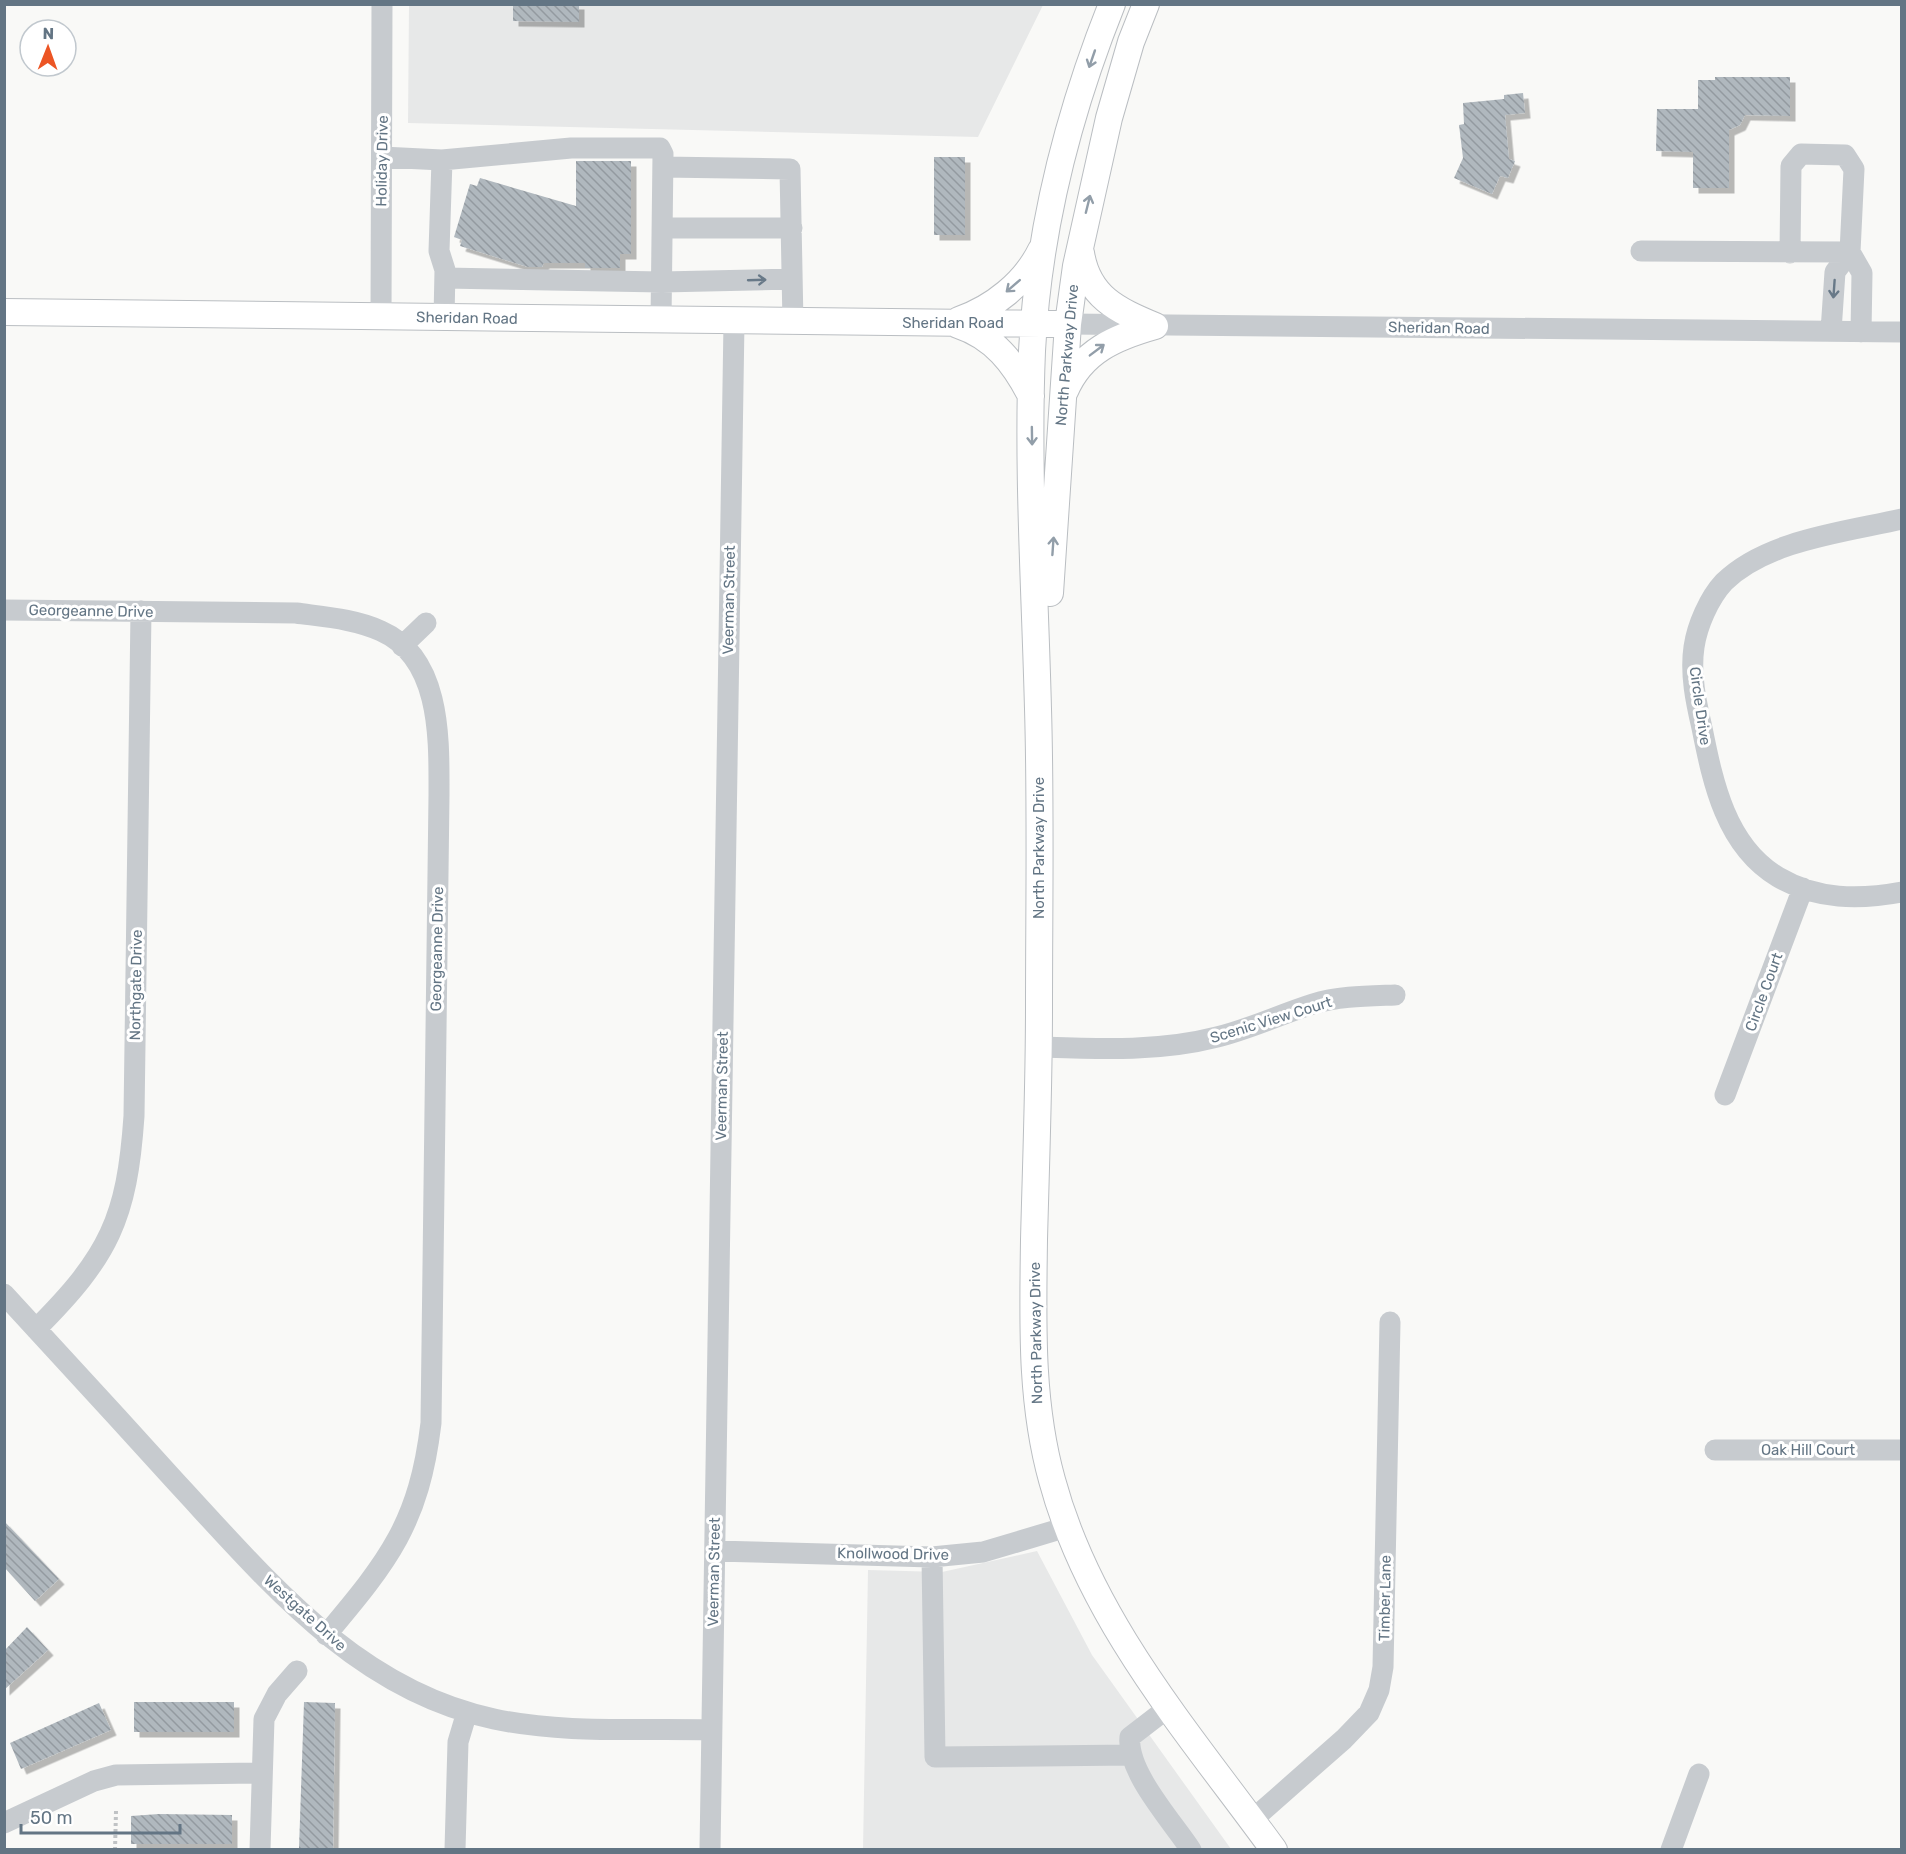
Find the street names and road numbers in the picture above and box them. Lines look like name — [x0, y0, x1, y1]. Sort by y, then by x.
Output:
street label: Holiday Drive — [372, 115, 392, 207]
street label: North Parkway Drive — [1052, 283, 1082, 427]
street label: Sheridan Road — [416, 308, 518, 328]
street label: Sheridan Road — [902, 314, 1004, 332]
street label: Sheridan Road — [1388, 318, 1490, 338]
street label: Veerman Street — [719, 545, 739, 655]
street label: Georgeanne Drive — [28, 601, 154, 621]
street label: Circle Drive — [1686, 665, 1714, 747]
street label: North Parkway Drive — [1030, 777, 1048, 919]
street label: Georgeanne Drive — [427, 886, 447, 1012]
street label: Northgate Drive — [126, 929, 146, 1041]
street label: Circle Court — [1741, 950, 1787, 1034]
street label: Scenic View Court — [1208, 993, 1334, 1047]
street label: Veerman Street — [712, 1031, 732, 1141]
street label: North Parkway Drive — [1026, 1262, 1046, 1404]
street label: Oak Hill Court — [1761, 1441, 1855, 1459]
street label: Veerman Street — [704, 1517, 724, 1627]
street label: Knollwood Drive — [837, 1544, 949, 1564]
street label: Timber Lane — [1375, 1555, 1395, 1641]
street label: Westgate Drive — [260, 1571, 350, 1655]

